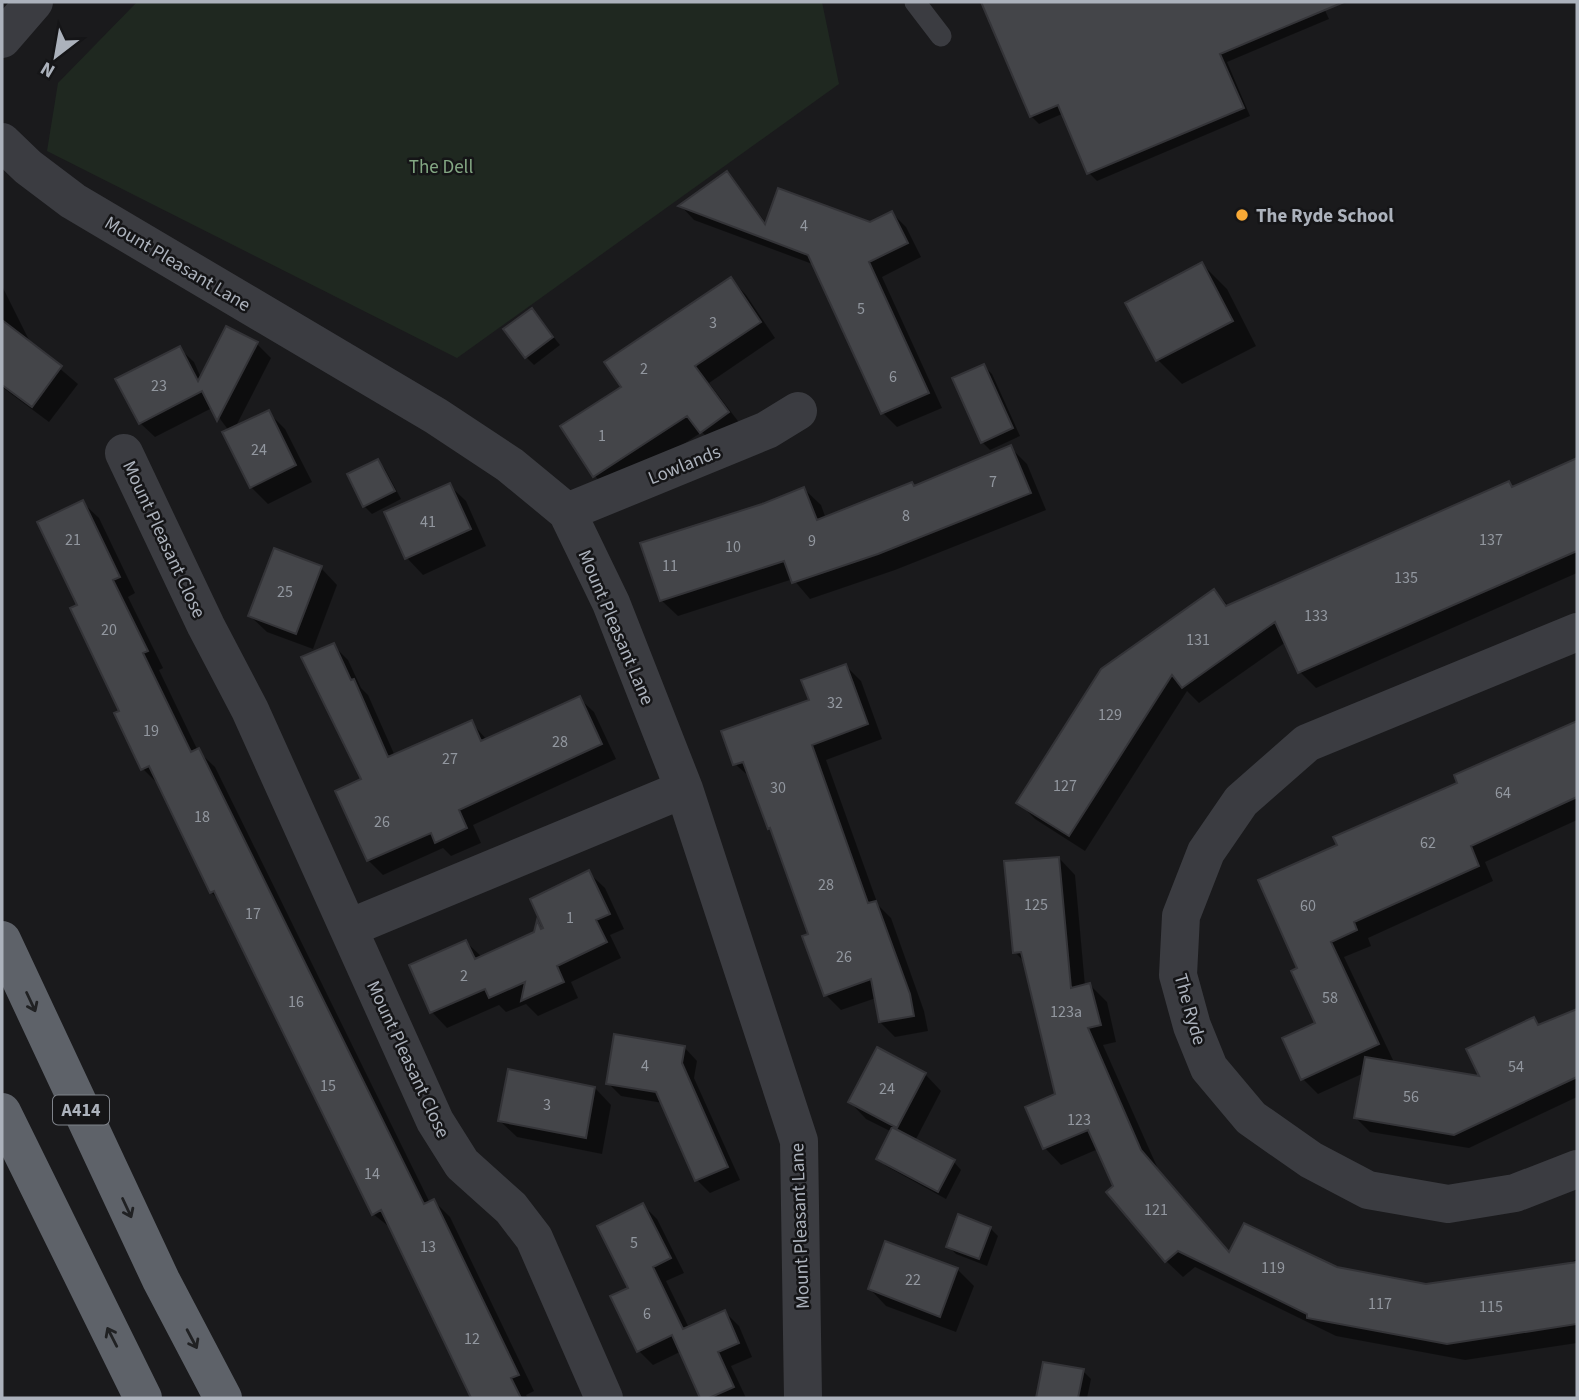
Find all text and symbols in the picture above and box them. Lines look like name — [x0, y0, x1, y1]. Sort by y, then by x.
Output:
north arrow — [21, 21, 91, 91]
text: N — [36, 54, 60, 84]
park label: The Dell — [409, 154, 473, 181]
place label: The Ryde School — [1256, 203, 1394, 230]
marker: The Ryde School — [1234, 207, 1250, 223]
street label: Mount Pleasant Lane — [99, 210, 255, 319]
house number: 4 — [800, 215, 808, 237]
house number: 5 — [857, 298, 865, 320]
house number: 3 — [709, 312, 717, 334]
house number: 2 — [640, 358, 648, 380]
house number: 6 — [889, 366, 897, 388]
house number: 23 — [151, 375, 167, 397]
house number: 1 — [598, 425, 606, 447]
house number: 24 — [251, 439, 267, 461]
street label: Lowlands — [644, 439, 725, 492]
street label: Mount Pleasant Close — [115, 456, 212, 623]
house number: 7 — [989, 471, 997, 493]
house number: 8 — [902, 505, 910, 527]
house number: 41 — [420, 511, 436, 533]
house number: 21 — [65, 529, 81, 551]
house number: 137 — [1479, 529, 1503, 551]
house number: 9 — [808, 530, 816, 552]
house number: 10 — [725, 536, 741, 558]
street label: Mount Pleasant Lane — [571, 546, 661, 709]
house number: 11 — [662, 555, 678, 577]
house number: 135 — [1394, 567, 1418, 589]
house number: 25 — [277, 581, 293, 603]
house number: 133 — [1304, 605, 1328, 627]
house number: 20 — [101, 619, 117, 641]
house number: 131 — [1186, 629, 1210, 651]
house number: 32 — [827, 692, 843, 714]
house number: 129 — [1098, 704, 1122, 726]
house number: 19 — [143, 720, 159, 742]
house number: 28 — [552, 731, 568, 753]
house number: 27 — [442, 748, 458, 770]
house number: 127 — [1053, 775, 1077, 797]
house number: 30 — [770, 777, 786, 799]
house number: 64 — [1495, 782, 1511, 804]
house number: 18 — [194, 806, 210, 828]
house number: 26 — [374, 811, 390, 833]
house number: 62 — [1420, 832, 1436, 854]
house number: 28 — [818, 874, 834, 896]
house number: 125 — [1024, 894, 1048, 916]
house number: 60 — [1300, 895, 1316, 917]
house number: 17 — [245, 903, 261, 925]
house number: 1 — [566, 907, 574, 929]
house number: 26 — [836, 946, 852, 968]
house number: 2 — [460, 965, 468, 987]
street label: The Ryde — [1166, 970, 1213, 1048]
street label: Mount Pleasant Close — [359, 976, 456, 1143]
house number: 58 — [1322, 987, 1338, 1009]
one-way arrow — [25, 991, 38, 1012]
house number: 16 — [288, 991, 304, 1013]
house number: 123a — [1050, 1001, 1082, 1023]
house number: 4 — [641, 1055, 649, 1077]
house number: 54 — [1508, 1056, 1524, 1078]
house number: 15 — [320, 1075, 336, 1097]
house number: 24 — [879, 1078, 895, 1100]
house number: 56 — [1403, 1086, 1419, 1108]
house number: 3 — [543, 1094, 551, 1116]
road number: A414 — [53, 1096, 109, 1125]
house number: 123 — [1067, 1109, 1091, 1131]
street label: Mount Pleasant Lane — [784, 1142, 817, 1309]
house number: 14 — [364, 1163, 380, 1185]
one-way arrow — [121, 1197, 135, 1218]
house number: 121 — [1144, 1199, 1168, 1221]
house number: 5 — [630, 1232, 638, 1254]
house number: 13 — [420, 1236, 436, 1258]
house number: 119 — [1261, 1257, 1285, 1279]
house number: 22 — [905, 1269, 921, 1291]
house number: 117 — [1368, 1293, 1392, 1315]
house number: 115 — [1479, 1296, 1503, 1318]
house number: 6 — [643, 1303, 651, 1325]
one-way arrow — [105, 1327, 119, 1348]
one-way arrow — [186, 1328, 199, 1349]
house number: 12 — [464, 1328, 480, 1350]

